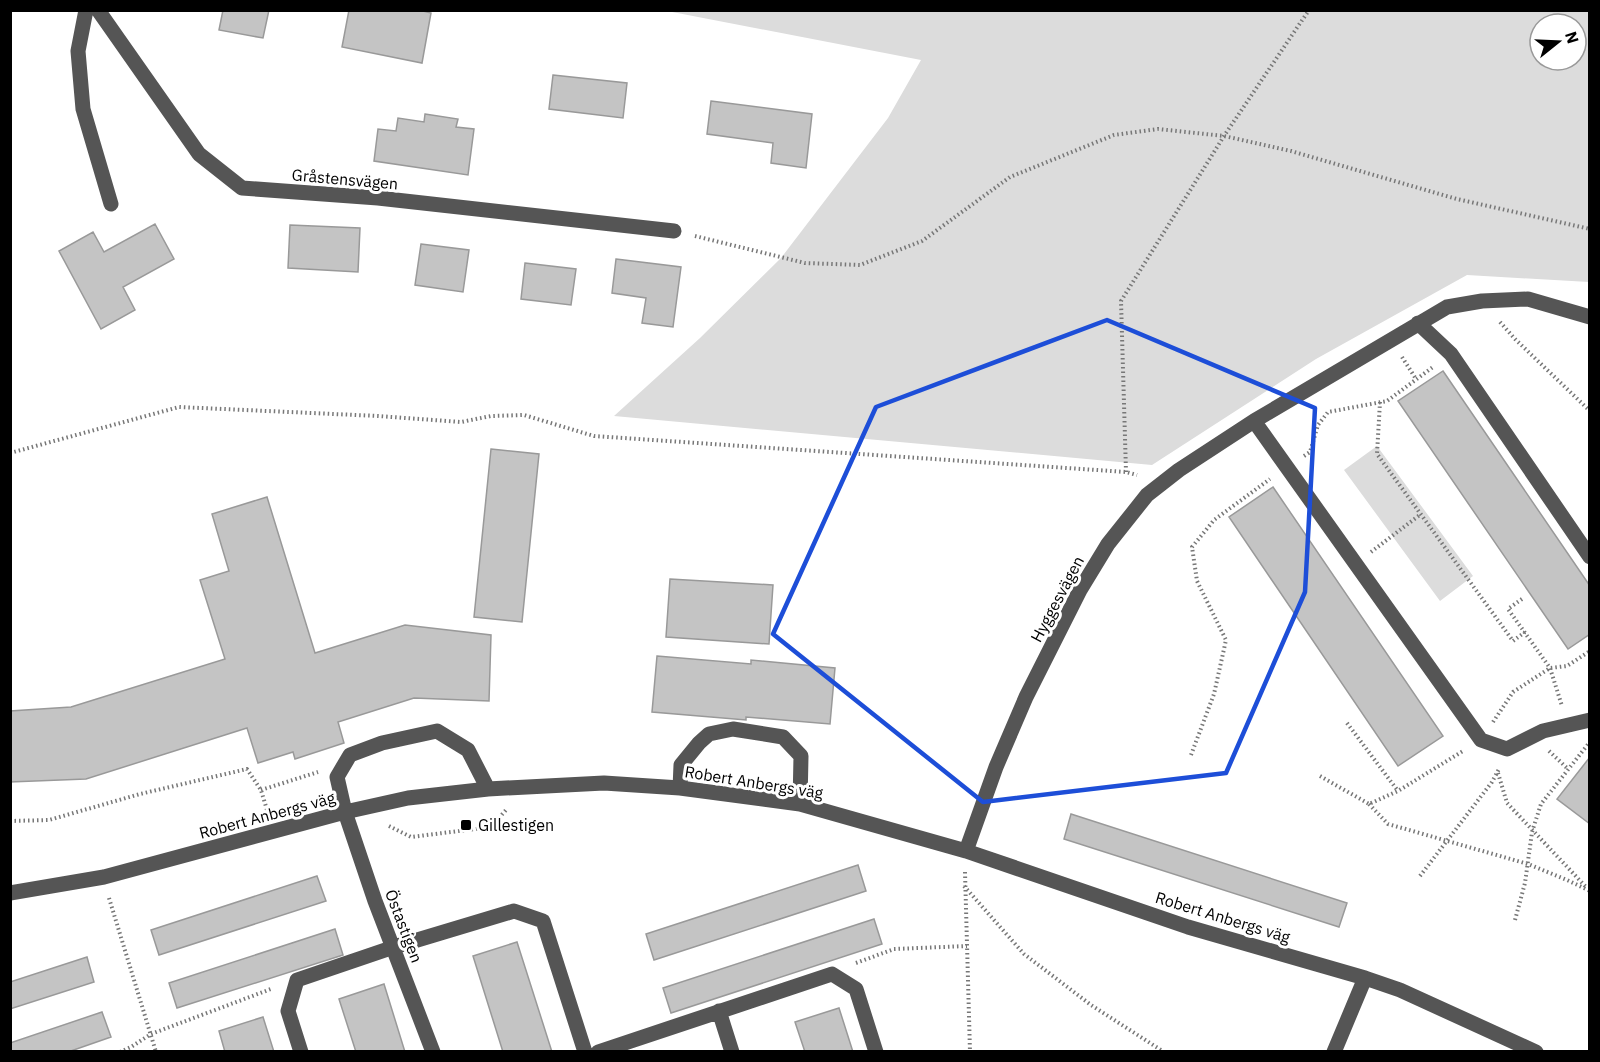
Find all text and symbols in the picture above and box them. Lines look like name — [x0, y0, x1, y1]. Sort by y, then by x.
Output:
north arrow — [1528, 12, 1588, 72]
text: N — [1561, 29, 1584, 46]
street label: Gråstensvägen — [291, 164, 399, 194]
street label: Hyggesvägen — [1026, 553, 1088, 645]
street label: Robert Anbergs väg — [683, 761, 825, 803]
street label: Robert Anbergs väg — [197, 787, 338, 843]
place label: Gillestigen — [478, 815, 554, 835]
marker: Gillestigen — [459, 818, 473, 832]
street label: Östastigen — [381, 887, 427, 965]
street label: Robert Anbergs väg — [1153, 887, 1293, 947]

